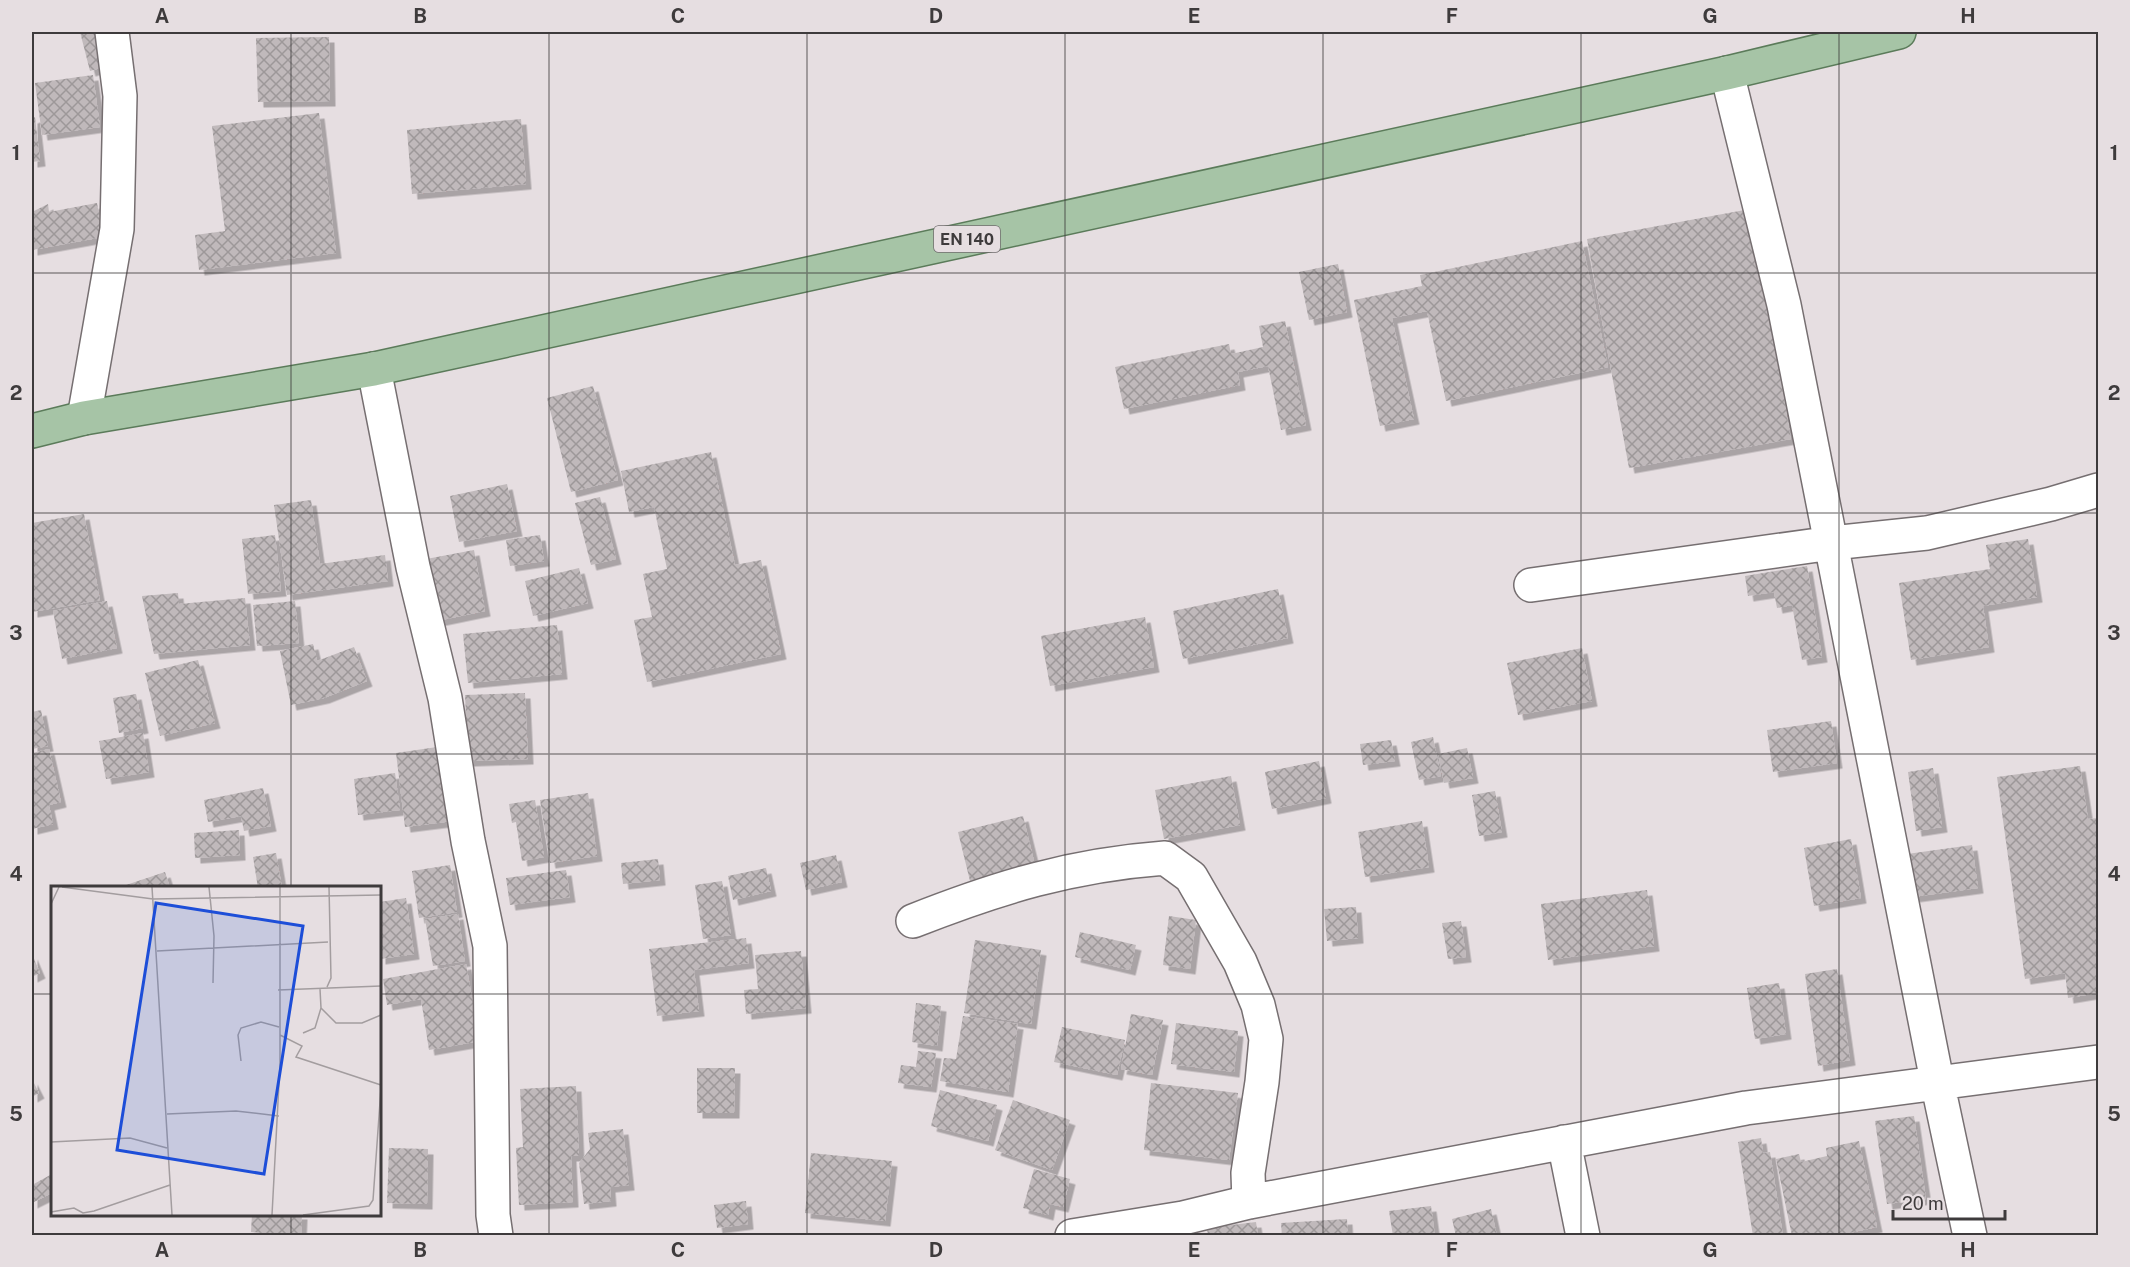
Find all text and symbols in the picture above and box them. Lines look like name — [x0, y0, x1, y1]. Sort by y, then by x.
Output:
text: A — [155, 4, 169, 28]
text: B — [413, 4, 427, 28]
text: C — [671, 4, 685, 28]
text: D — [929, 4, 943, 28]
text: E — [1188, 4, 1200, 28]
text: F — [1446, 4, 1458, 28]
text: G — [1702, 4, 1718, 28]
text: H — [1960, 4, 1976, 28]
text: 1 — [12, 141, 20, 165]
text: 1 — [2110, 141, 2118, 165]
road number: EN 140 — [934, 226, 1000, 252]
text: 2 — [10, 381, 22, 405]
text: 2 — [2108, 381, 2120, 405]
text: 3 — [9, 621, 23, 645]
text: 3 — [2107, 621, 2121, 645]
text: 4 — [9, 862, 23, 886]
text: 4 — [2107, 862, 2121, 886]
inset map — [51, 886, 381, 1216]
text: 5 — [9, 1102, 23, 1126]
text: 5 — [2107, 1102, 2121, 1126]
scale bar — [1893, 1183, 2006, 1221]
text: 20 m — [1902, 1193, 1944, 1214]
text: A — [155, 1238, 169, 1262]
text: B — [413, 1238, 427, 1262]
text: C — [671, 1238, 685, 1262]
text: D — [929, 1238, 943, 1262]
text: E — [1188, 1238, 1200, 1262]
text: F — [1446, 1238, 1458, 1262]
text: G — [1702, 1238, 1718, 1262]
text: H — [1960, 1238, 1976, 1262]

